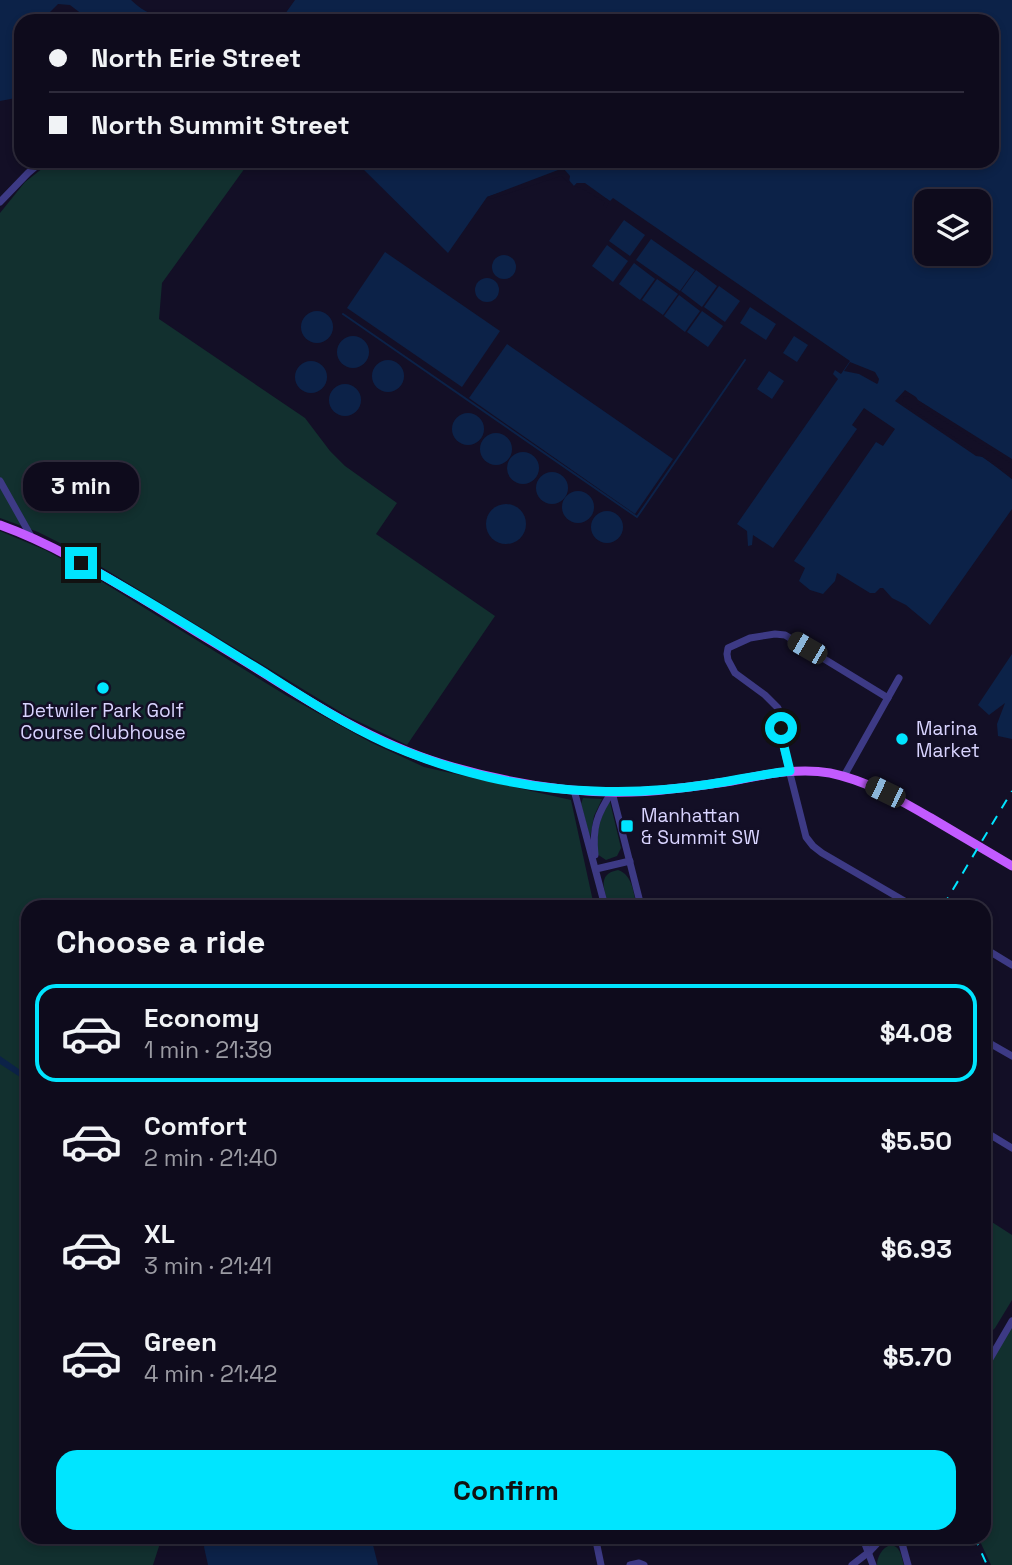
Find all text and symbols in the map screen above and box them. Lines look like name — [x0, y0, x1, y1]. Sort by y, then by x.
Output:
text: North Erie Street — [91, 41, 301, 75]
text: North Summit Street — [91, 108, 350, 142]
map controls — [914, 189, 991, 266]
button: layers — [914, 189, 991, 266]
callout: 3 min — [23, 462, 139, 510]
text: 3 min — [51, 471, 111, 501]
route end — [65, 547, 97, 579]
car — [784, 628, 831, 668]
marker: Detwiler Park Golf Course Clubhouse — [95, 680, 111, 696]
place label: Detwiler Park Golf Course Clubhouse — [20, 698, 186, 745]
route start — [765, 712, 797, 744]
place label: Marina Market — [916, 716, 980, 763]
marker: Marina Market — [894, 731, 910, 747]
car — [862, 773, 909, 811]
place label: Manhattan & Summit SW — [641, 803, 760, 850]
marker: Manhattan & Summit SW — [619, 818, 635, 834]
text: Choose a ride — [56, 922, 266, 962]
text: Economy — [144, 1001, 260, 1035]
icon: car — [60, 1002, 123, 1065]
text: $4.08 — [880, 1016, 952, 1050]
text: 1 min · 21:39 — [144, 1035, 272, 1065]
text: Comfort — [144, 1109, 247, 1143]
icon: car — [60, 1110, 123, 1173]
text: $5.50 — [880, 1124, 952, 1158]
text: 2 min · 21:40 — [144, 1143, 278, 1173]
text: XL — [144, 1217, 175, 1251]
icon: car — [60, 1218, 123, 1281]
text: $6.93 — [881, 1232, 952, 1266]
text: 3 min · 21:41 — [144, 1251, 272, 1281]
text: Green — [144, 1325, 217, 1359]
icon: car — [60, 1326, 123, 1389]
text: $5.70 — [883, 1340, 952, 1374]
text: 4 min · 21:42 — [144, 1359, 277, 1389]
button: Confirm — [56, 1450, 956, 1530]

